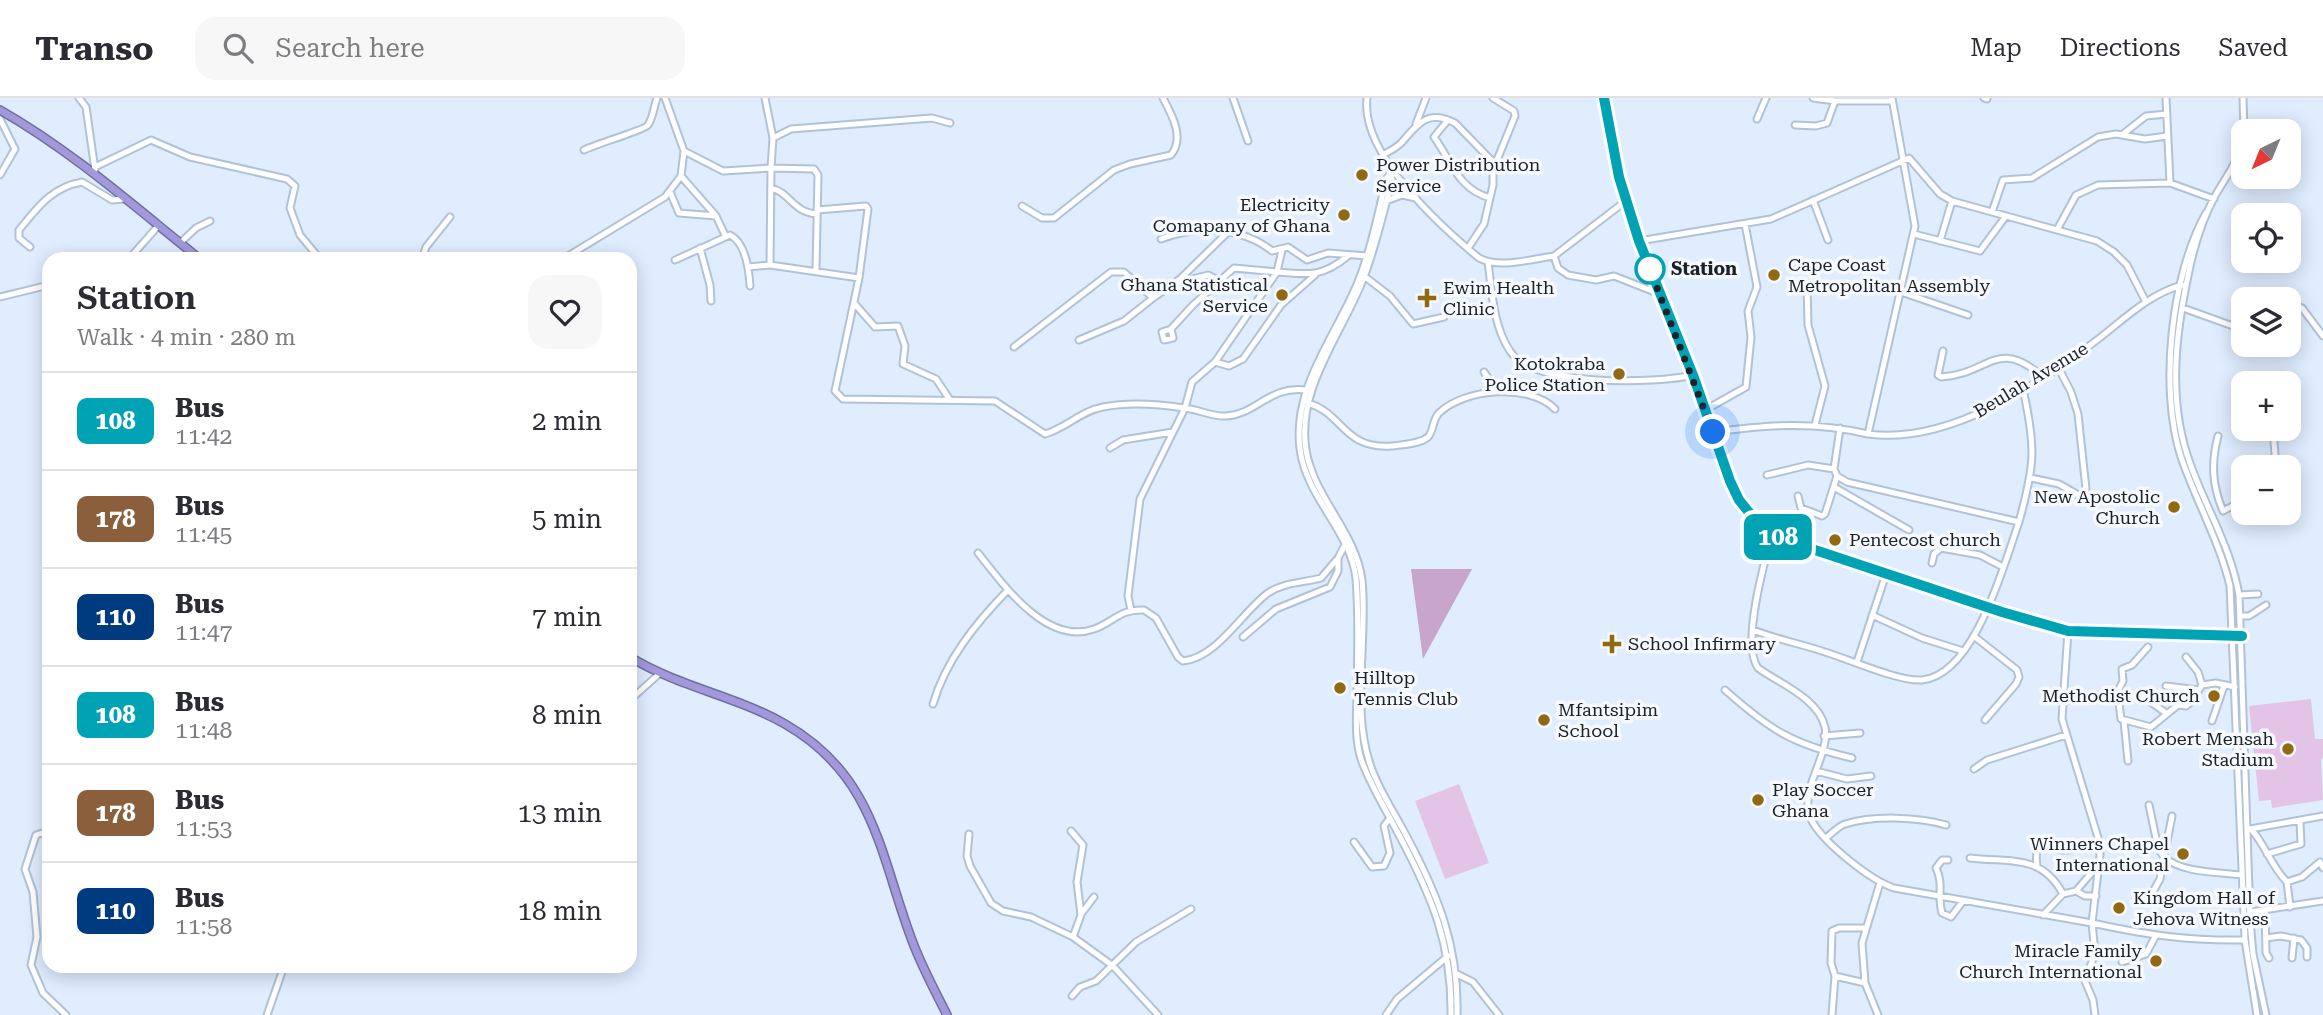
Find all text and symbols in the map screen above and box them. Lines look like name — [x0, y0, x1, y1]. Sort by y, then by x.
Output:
search box — [195, 17, 685, 80]
text: Transo — [35, 29, 153, 68]
icon: search — [219, 29, 257, 67]
text: Search here — [275, 33, 424, 63]
text: Map — [1970, 34, 2022, 62]
text: Directions — [2060, 34, 2180, 62]
text: Saved — [2218, 34, 2288, 62]
north arrow — [2231, 119, 2301, 189]
map controls — [2231, 119, 2301, 525]
place label: Power Distribution Service — [1376, 154, 1541, 196]
marker: Power Distribution Service — [1354, 167, 1370, 183]
place label: Electricity Comapany of Ghana — [1153, 194, 1330, 236]
button: locate — [2231, 203, 2301, 273]
marker: Electricity Comapany of Ghana — [1336, 207, 1352, 223]
marker: Station — [1635, 254, 1665, 284]
place label: Cape Coast Metropolitan Assembly — [1788, 254, 1990, 296]
place label: Station — [1671, 258, 1737, 279]
marker: Cape Coast Metropolitan Assembly — [1766, 267, 1782, 283]
place label: Ghana Statistical Service — [1121, 274, 1268, 316]
button: heart — [528, 275, 602, 349]
place label: Ewim Health Clinic — [1443, 277, 1555, 319]
text: Station — [77, 278, 196, 317]
marker: Ghana Statistical Service — [1274, 287, 1290, 303]
button: layers — [2231, 287, 2301, 357]
marker: Ewim Health Clinic — [1417, 288, 1437, 308]
text: Walk · 4 min · 280 m — [77, 324, 296, 351]
street label: Beulah Avenue — [1970, 337, 2092, 422]
place label: Kotokraba Police Station — [1485, 353, 1605, 395]
marker: Kotokraba Police Station — [1611, 366, 1627, 382]
button: + — [2231, 371, 2301, 441]
text: Bus — [175, 393, 224, 423]
text: 2 min — [532, 406, 602, 436]
text: 108 — [95, 407, 136, 435]
your location — [1695, 414, 1730, 449]
text: 11:42 — [175, 423, 232, 450]
button: − — [2231, 455, 2301, 525]
place label: New Apostolic Church — [2034, 486, 2160, 528]
text: Bus — [175, 491, 224, 521]
marker: New Apostolic Church — [2166, 499, 2182, 515]
text: 5 min — [532, 504, 602, 534]
text: 178 — [95, 505, 136, 533]
line badge: 108 — [1738, 514, 1818, 560]
text: 11:45 — [175, 521, 232, 548]
text: 108 — [1758, 523, 1798, 551]
place label: Pentecost church — [1849, 529, 2001, 550]
marker: Pentecost church — [1827, 532, 1843, 548]
text: Bus — [175, 589, 224, 619]
text: 7 min — [532, 602, 602, 632]
text: 110 — [95, 603, 136, 631]
text: 11:47 — [175, 619, 232, 646]
place label: School Infirmary — [1628, 633, 1776, 654]
marker: School Infirmary — [1602, 634, 1622, 654]
place label: Hilltop Tennis Club — [1354, 667, 1458, 709]
marker: Hilltop Tennis Club — [1332, 680, 1348, 696]
place label: Methodist Church — [2042, 685, 2200, 706]
text: Bus — [175, 687, 224, 717]
marker: Methodist Church — [2206, 688, 2222, 704]
place label: Mfantsipim School — [1558, 699, 1658, 741]
text: 8 min — [532, 700, 602, 730]
text: 108 — [95, 701, 136, 729]
marker: Mfantsipim School — [1536, 712, 1552, 728]
text: 11:48 — [175, 717, 232, 744]
place label: Robert Mensah Stadium — [2142, 728, 2274, 770]
marker: Robert Mensah Stadium — [2280, 741, 2296, 757]
place label: Play Soccer Ghana — [1772, 779, 1873, 821]
text: Bus — [175, 785, 224, 815]
marker: Play Soccer Ghana — [1750, 792, 1766, 808]
text: 13 min — [518, 798, 602, 828]
text: 178 — [95, 799, 136, 827]
text: 11:53 — [175, 815, 232, 842]
place label: Winners Chapel International — [2030, 833, 2169, 875]
marker: Winners Chapel International — [2175, 846, 2191, 862]
text: Bus — [175, 883, 224, 913]
place label: Kingdom Hall of Jehova Witness — [2133, 887, 2276, 929]
text: 18 min — [518, 896, 602, 926]
text: 110 — [95, 897, 136, 925]
marker: Kingdom Hall of Jehova Witness — [2111, 900, 2127, 916]
text: 11:58 — [175, 913, 232, 940]
place label: Miracle Family Church International — [1959, 940, 2142, 982]
marker: Miracle Family Church International — [2148, 953, 2164, 969]

